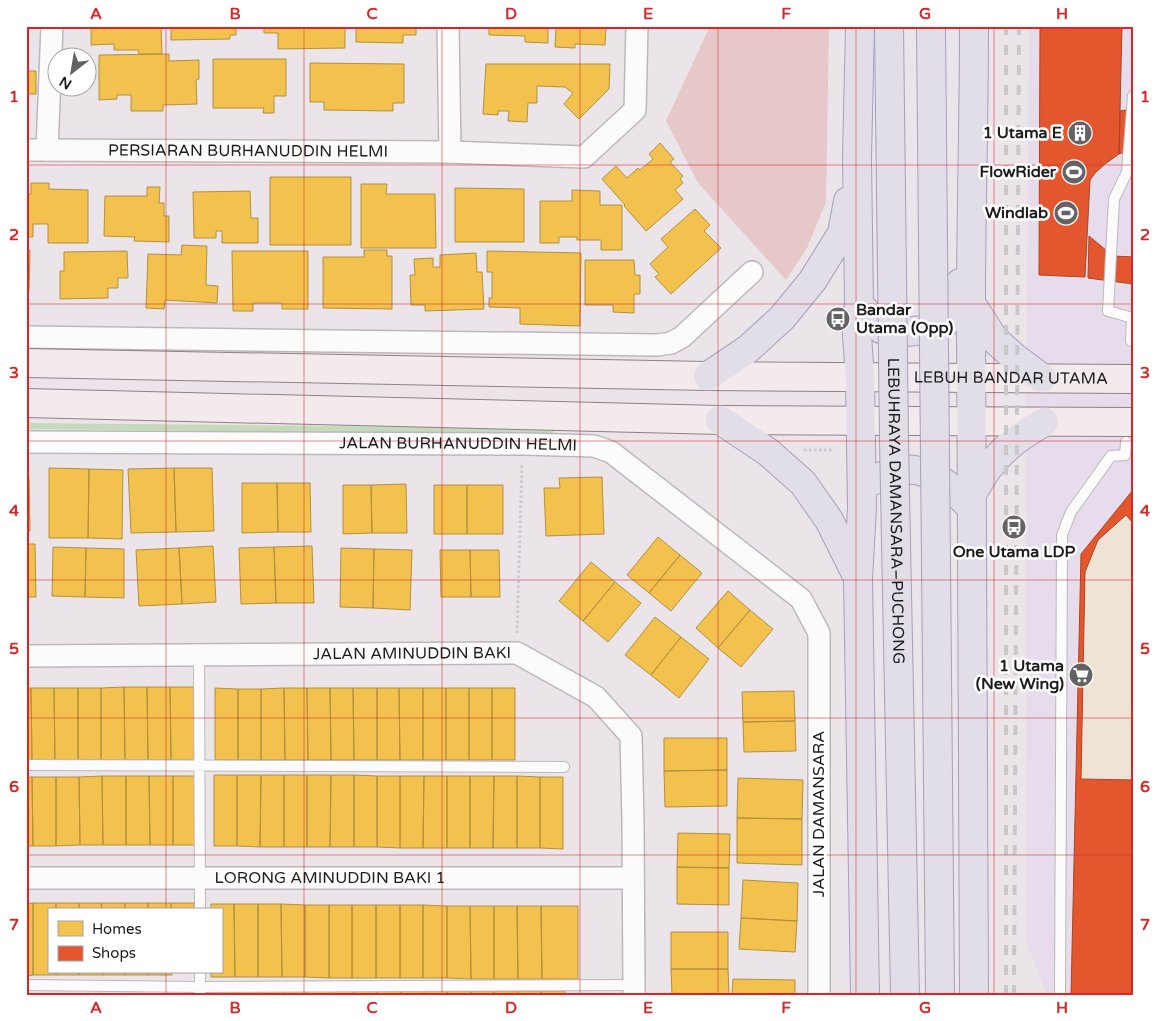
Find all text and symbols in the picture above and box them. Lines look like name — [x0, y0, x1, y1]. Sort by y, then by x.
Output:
text: A — [90, 4, 102, 24]
text: B — [229, 4, 241, 24]
text: C — [366, 4, 378, 24]
text: D — [505, 4, 517, 24]
text: E — [643, 4, 653, 24]
text: F — [781, 4, 791, 24]
text: G — [919, 4, 931, 24]
text: H — [1056, 4, 1068, 24]
north arrow — [48, 48, 98, 98]
text: N — [56, 73, 75, 93]
text: 1 — [9, 87, 19, 107]
text: 1 — [1140, 87, 1150, 107]
building icon: 1 Utama E — [1067, 120, 1093, 146]
place label: 1 Utama E — [983, 123, 1062, 143]
street label: PERSIARAN BURHANUDDIN HELMI — [108, 140, 388, 162]
sports icon: FlowRider — [1061, 159, 1087, 185]
place label: FlowRider — [980, 162, 1057, 182]
sports icon: Windlab — [1053, 200, 1079, 226]
place label: Windlab — [985, 203, 1048, 223]
text: 2 — [9, 225, 19, 245]
text: 2 — [1140, 225, 1150, 245]
place label: Bandar Utama (Opp) — [856, 300, 953, 338]
bus stop icon: Bandar Utama (Opp) — [825, 306, 851, 332]
street label: LEBUHRAYA DAMANSARA–PUCHONG — [883, 358, 908, 664]
text: 3 — [9, 363, 19, 383]
text: 3 — [1140, 363, 1150, 383]
street label: LEBUH BANDAR UTAMA — [914, 367, 1108, 389]
street label: JALAN BURHANUDDIN HELMI — [339, 433, 577, 456]
text: 4 — [9, 501, 19, 521]
text: 4 — [1140, 501, 1150, 521]
bus stop icon: One Utama LDP — [1001, 514, 1027, 540]
place label: One Utama LDP — [953, 542, 1076, 562]
text: 5 — [9, 639, 19, 659]
text: 5 — [1140, 639, 1150, 659]
street label: JALAN AMINUDDIN BAKI — [313, 643, 511, 664]
place label: 1 Utama (New Wing) — [976, 656, 1064, 694]
supermarket icon: 1 Utama (New Wing) — [1068, 662, 1094, 688]
street label: JALAN DAMANSARA — [809, 731, 829, 897]
text: 6 — [9, 777, 19, 797]
text: 6 — [1140, 777, 1150, 797]
street label: LORONG AMINUDDIN BAKI 1 — [215, 868, 445, 888]
legend — [48, 908, 222, 974]
text: 7 — [9, 915, 19, 935]
text: 7 — [1140, 915, 1150, 935]
text: Homes — [92, 920, 142, 938]
text: Shops — [92, 944, 136, 962]
text: A — [90, 998, 102, 1018]
text: B — [229, 998, 241, 1018]
text: C — [366, 998, 378, 1018]
text: D — [505, 998, 517, 1018]
text: E — [643, 998, 653, 1018]
text: F — [781, 998, 791, 1018]
text: G — [919, 998, 931, 1018]
text: H — [1056, 998, 1068, 1018]

